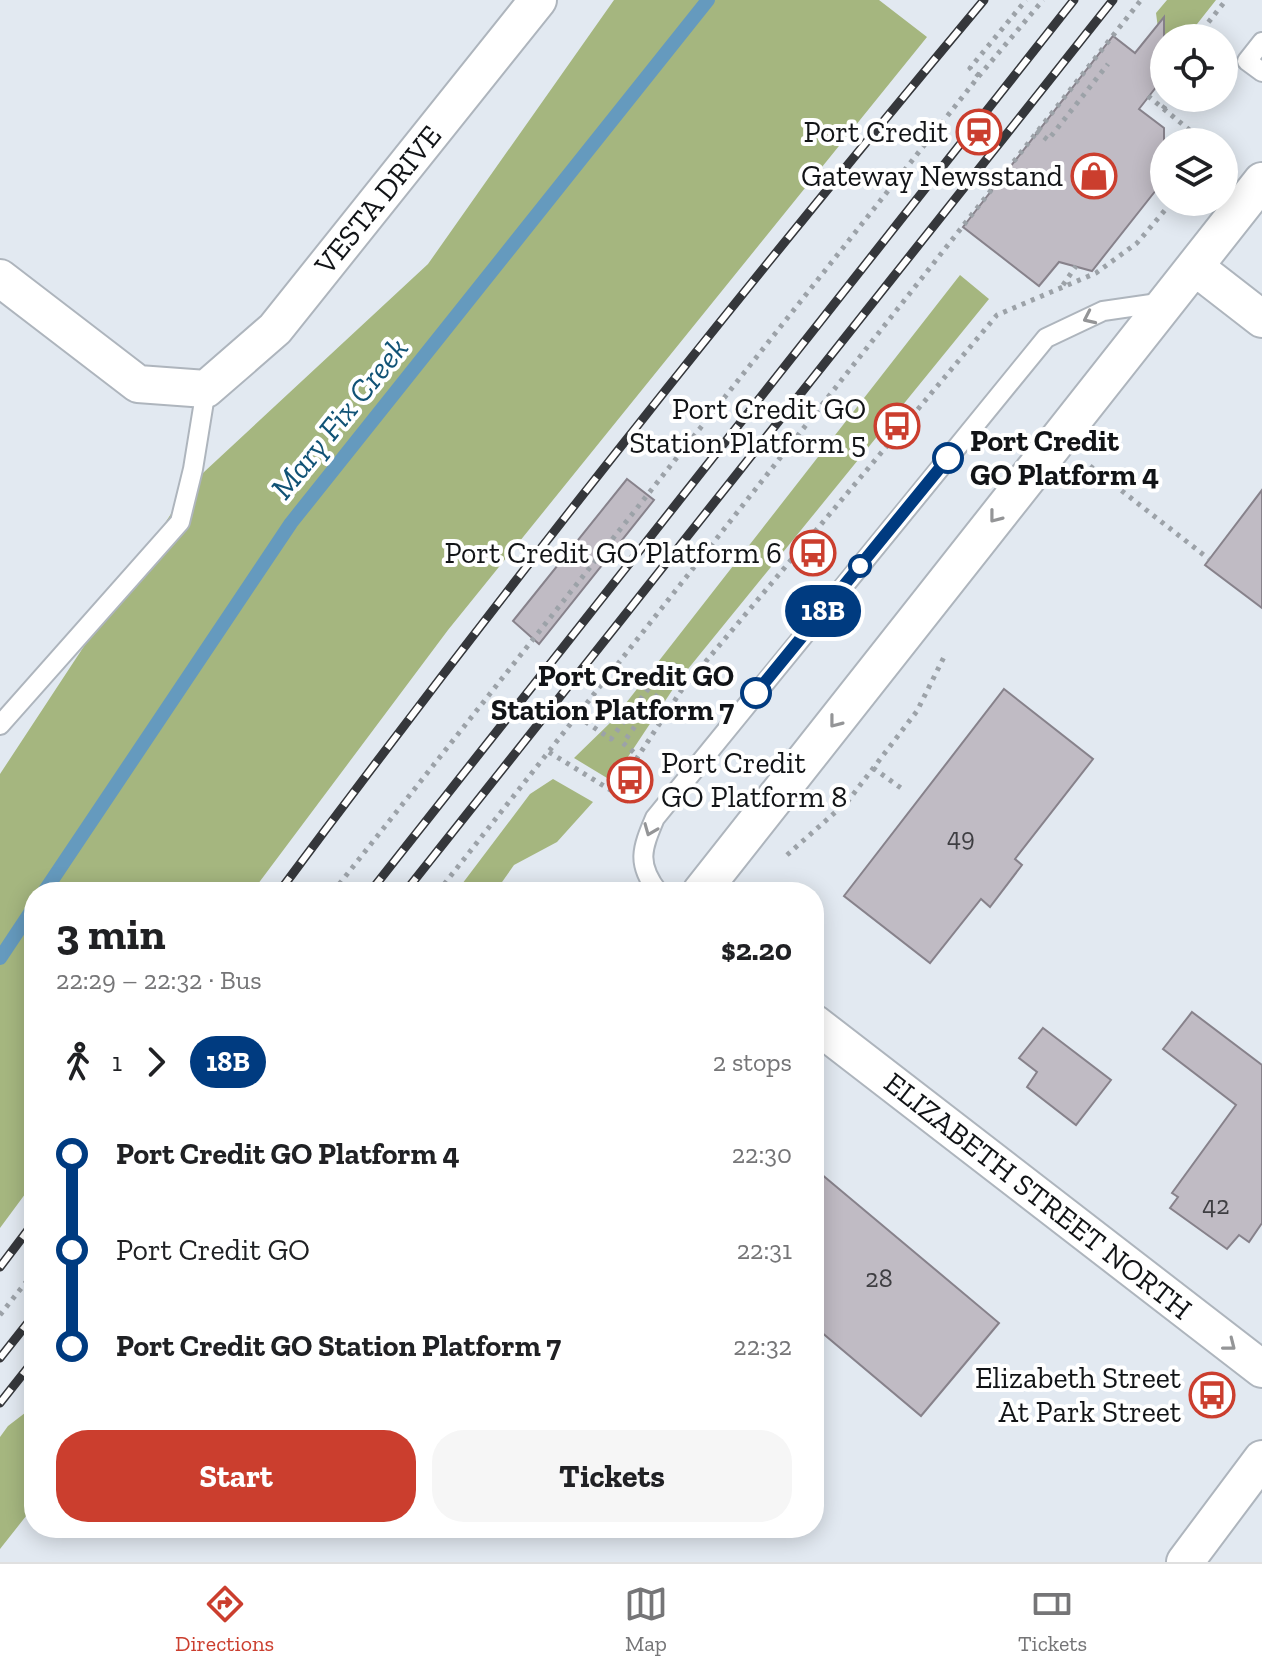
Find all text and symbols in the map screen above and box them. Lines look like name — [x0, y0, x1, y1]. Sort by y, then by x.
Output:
map controls — [1150, 24, 1238, 216]
button: locate — [1150, 24, 1238, 112]
station icon: Port Credit — [955, 108, 1003, 156]
place label: Port Credit — [803, 114, 948, 150]
street label: VESTA DRIVE — [306, 118, 449, 283]
button: layers — [1150, 128, 1238, 216]
shop icon: Gateway Newsstand — [1070, 152, 1118, 200]
place label: Gateway Newsstand — [801, 158, 1064, 194]
one-way arrow — [1082, 308, 1097, 324]
water label: Mary Fix Creek — [262, 330, 416, 506]
place label: Port Credit GO Station Platform 5 — [629, 391, 866, 461]
bus stop icon: Port Credit GO Station Platform 5 — [873, 402, 921, 450]
place label: Port Credit GO Platform 4 — [970, 423, 1159, 493]
marker: Port Credit GO Platform 4 — [933, 443, 963, 473]
one-way arrow — [991, 508, 1005, 523]
bus stop icon: Port Credit GO Platform 6 — [789, 529, 837, 577]
place label: Port Credit GO Platform 6 — [444, 535, 782, 571]
unlabelled marker — [849, 555, 871, 577]
line badge: 18B — [777, 585, 869, 637]
text: 18B — [801, 594, 845, 627]
place label: Port Credit GO Station Platform 7 — [491, 658, 734, 728]
marker: Port Credit GO Station Platform 7 — [741, 678, 771, 708]
one-way arrow — [830, 713, 844, 728]
place label: Port Credit GO Platform 8 — [661, 745, 847, 815]
bus stop icon: Port Credit GO Platform 8 — [606, 756, 654, 804]
house number: 49 — [947, 821, 975, 853]
one-way arrow — [643, 822, 660, 836]
text: 3 min — [56, 907, 165, 960]
text: $2.20 — [721, 932, 792, 968]
text: 22:29 – 22:32 · Bus — [56, 964, 262, 996]
icon: walk — [56, 1040, 100, 1084]
icon: forward — [134, 1040, 178, 1084]
text: 18B — [206, 1045, 250, 1078]
text: 1 — [112, 1046, 122, 1078]
text: 2 stops — [713, 1046, 792, 1078]
street label: ELIZABETH STREET NORTH — [877, 1065, 1199, 1327]
text: Port Credit GO Platform 4 — [116, 1136, 460, 1172]
text: 22:30 — [732, 1138, 792, 1170]
house number: 42 — [1202, 1189, 1230, 1221]
text: Port Credit GO — [116, 1232, 310, 1268]
text: 22:31 — [737, 1234, 792, 1266]
house number: 28 — [865, 1262, 893, 1294]
text: Port Credit GO Station Platform 7 — [116, 1328, 561, 1364]
text: 22:32 — [733, 1330, 792, 1362]
one-way arrow — [1221, 1335, 1236, 1349]
place label: Elizabeth Street At Park Street — [975, 1360, 1181, 1430]
bus stop icon: Elizabeth Street At Park Street — [1188, 1371, 1236, 1419]
button: Start — [56, 1430, 416, 1522]
button: Tickets — [432, 1430, 792, 1522]
tab: Directions — [175, 1582, 274, 1657]
tab: Map — [624, 1582, 668, 1657]
tab: Tickets — [1018, 1582, 1087, 1657]

